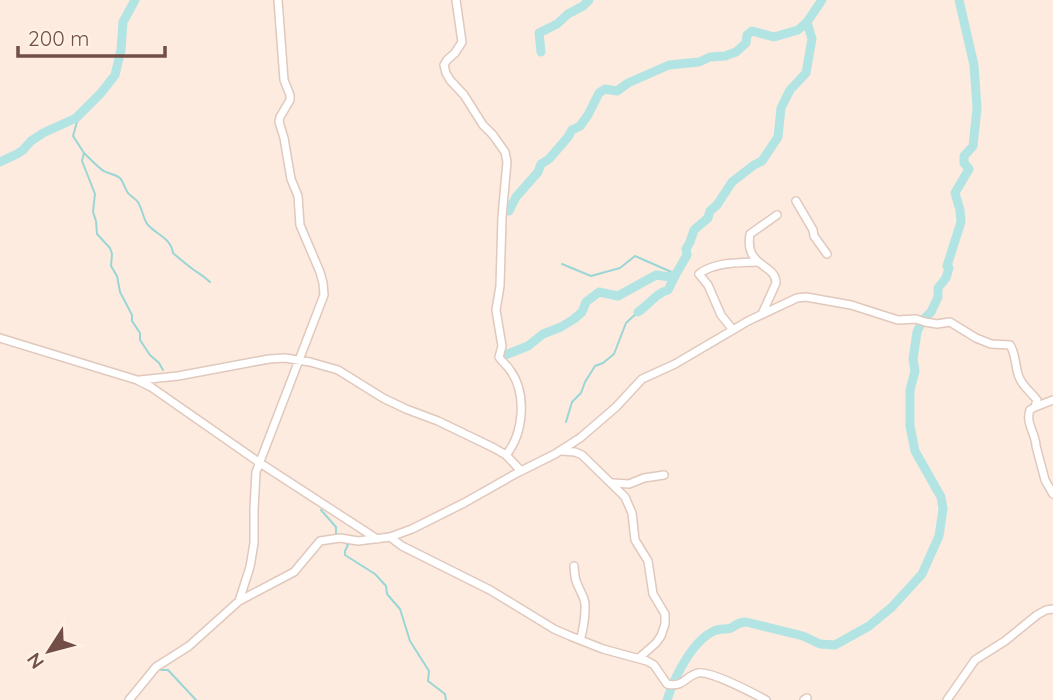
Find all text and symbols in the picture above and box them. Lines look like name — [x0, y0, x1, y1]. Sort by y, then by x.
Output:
scale bar — [18, 14, 164, 58]
text: 200 m — [28, 25, 90, 51]
north arrow — [14, 616, 84, 686]
text: N — [21, 648, 49, 674]

